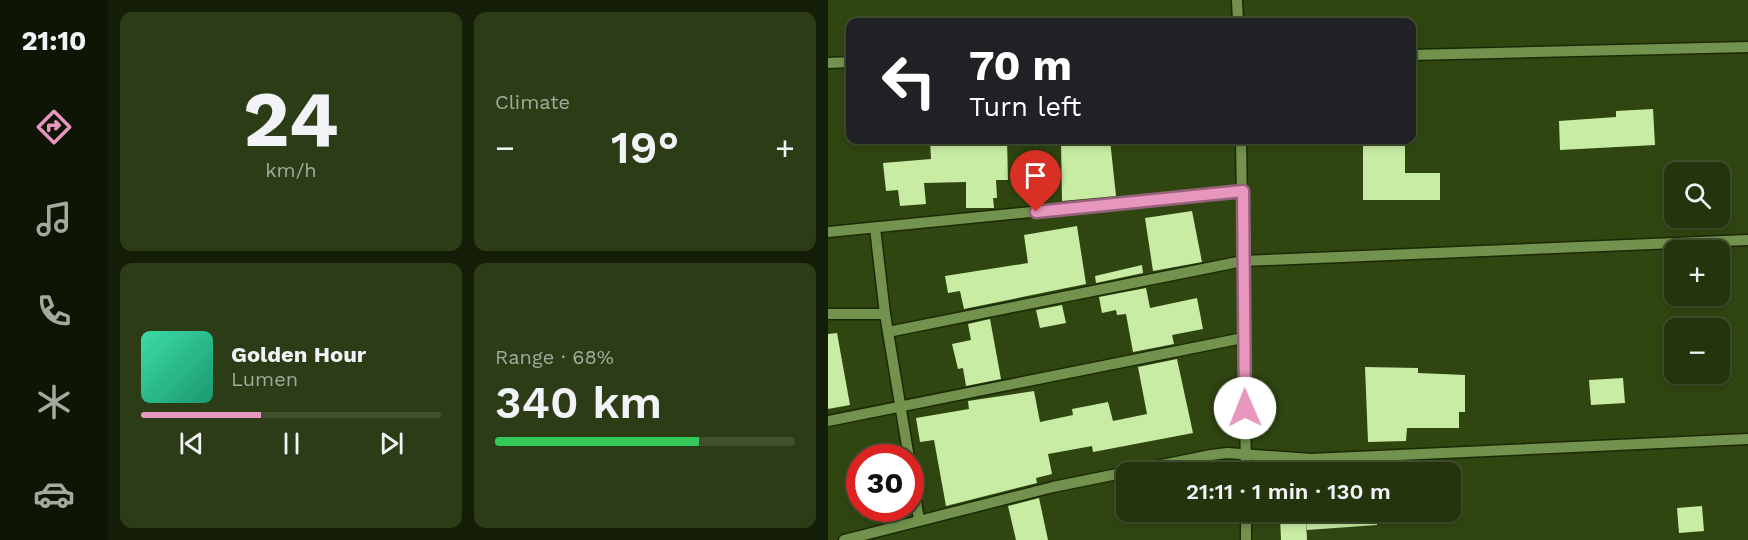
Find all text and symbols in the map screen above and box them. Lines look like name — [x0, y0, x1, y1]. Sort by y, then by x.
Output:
text: 21:10 — [22, 25, 86, 57]
text: 70 m — [969, 41, 1072, 90]
icon: left — [870, 42, 948, 120]
text: 24 — [243, 73, 339, 165]
text: Climate — [495, 90, 570, 114]
text: Turn left — [969, 91, 1081, 123]
icon: directions — [33, 106, 75, 148]
text: 19° — [611, 121, 679, 174]
text: − — [495, 128, 515, 167]
text: + — [775, 128, 795, 167]
pin — [1010, 150, 1061, 212]
text: km/h — [265, 158, 317, 182]
icon: arrive — [1019, 159, 1052, 192]
map controls — [1664, 162, 1730, 384]
button: search — [1664, 162, 1730, 228]
icon: music — [33, 198, 75, 240]
button: + — [1664, 240, 1730, 306]
icon: phone — [33, 290, 75, 332]
button: − — [1664, 318, 1730, 384]
text: Golden Hour — [231, 342, 366, 367]
text: Range · 68% — [495, 345, 614, 369]
text: Lumen — [231, 367, 298, 391]
text: 340 km — [495, 376, 662, 429]
position arrow — [1213, 376, 1277, 440]
icon: climate — [33, 381, 75, 423]
icon: previous — [175, 427, 208, 460]
icon: pause — [275, 427, 308, 460]
icon: next — [375, 427, 408, 460]
speed limit sign: 30 — [846, 444, 924, 522]
icon: car — [33, 473, 75, 515]
text: 21:11 · 1 min · 130 m — [1186, 479, 1391, 504]

